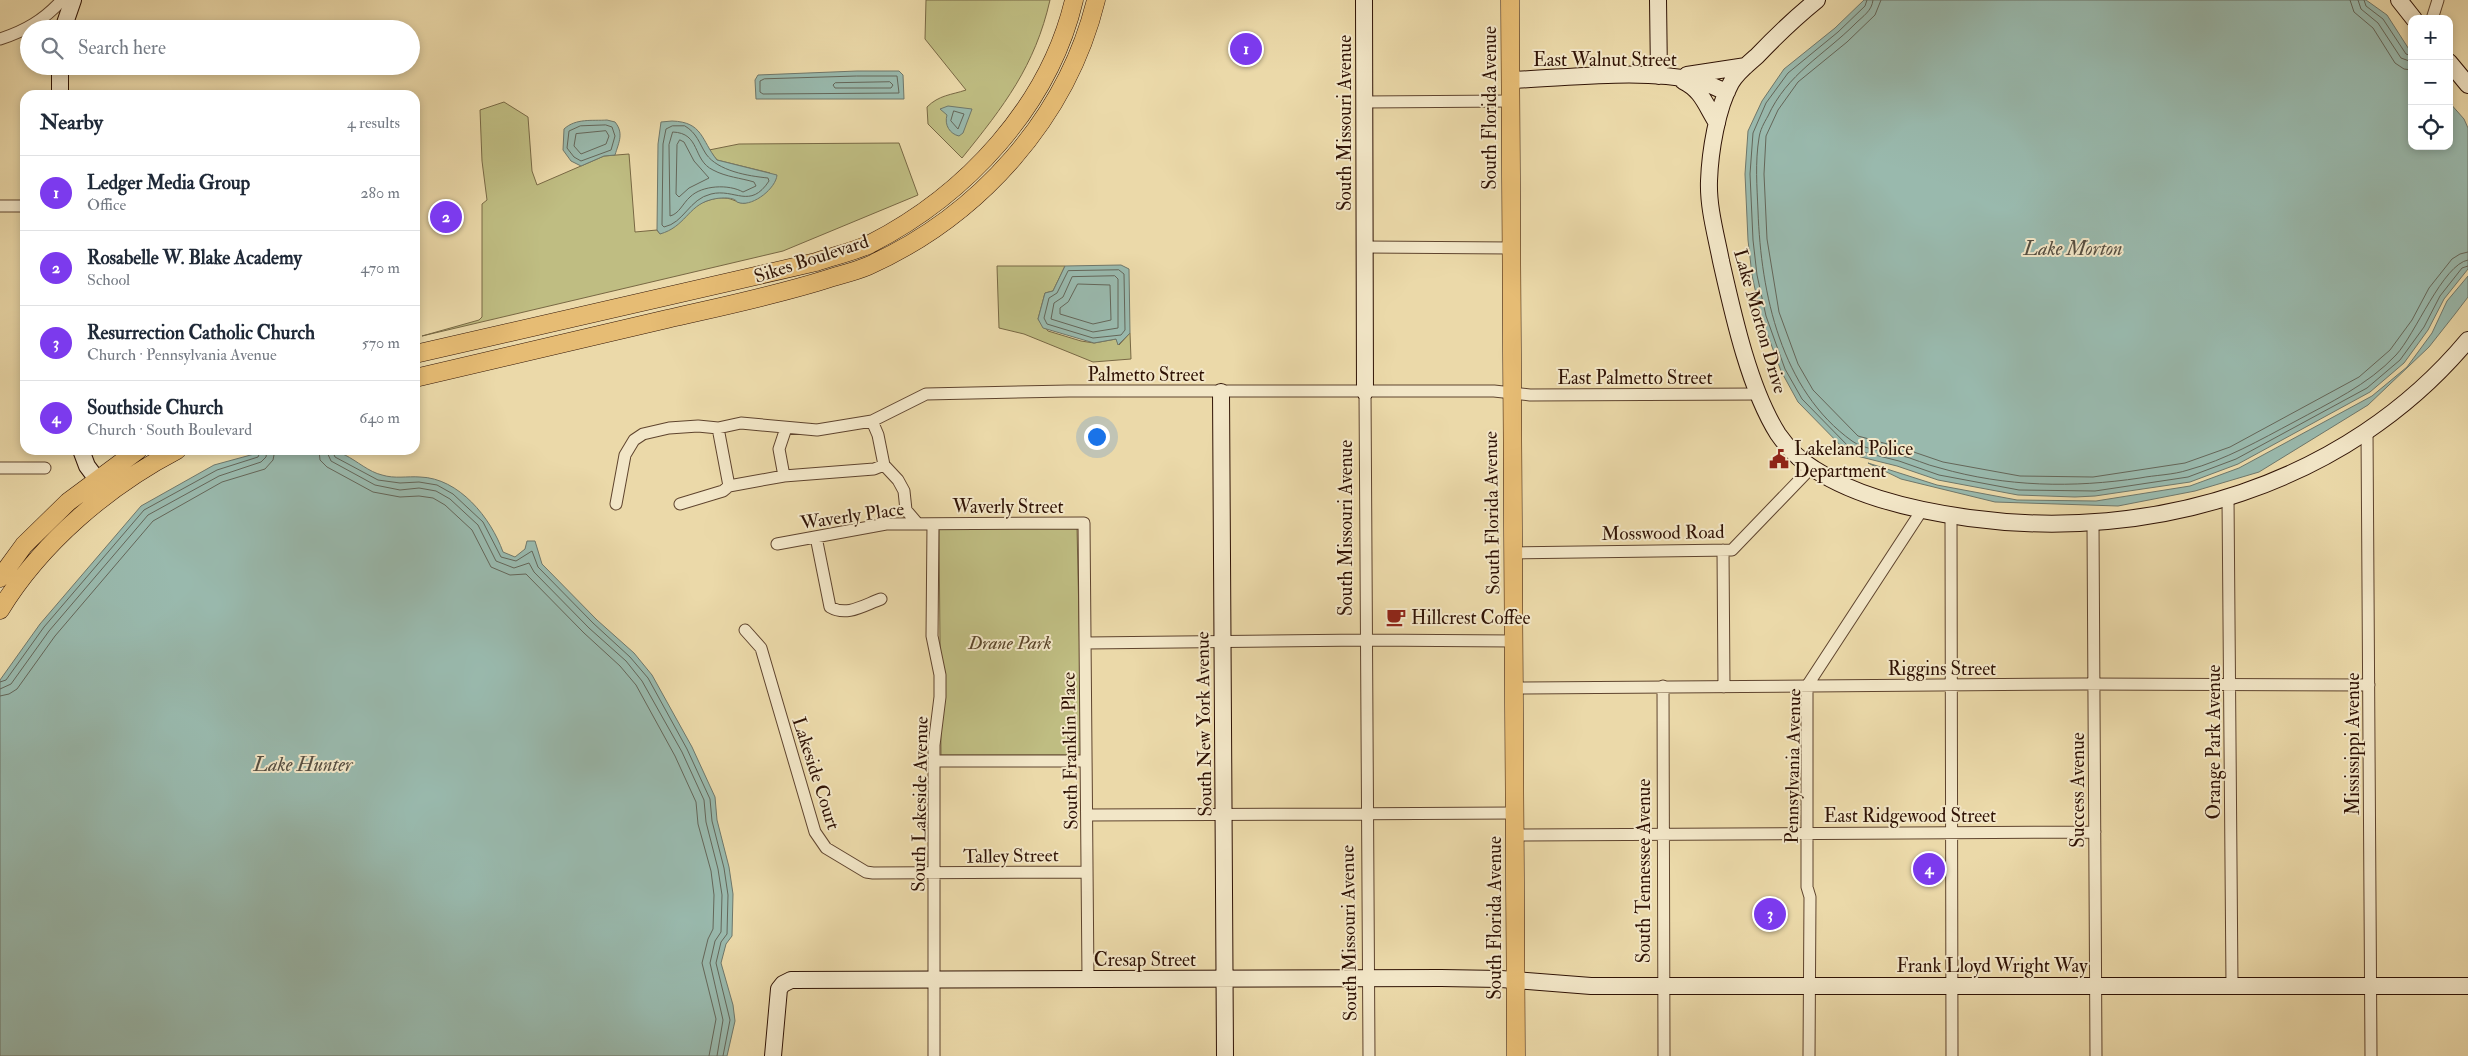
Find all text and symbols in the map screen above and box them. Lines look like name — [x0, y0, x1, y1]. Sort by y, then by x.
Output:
map controls — [2408, 15, 2453, 150]
button: + — [2408, 15, 2453, 60]
search box — [20, 20, 420, 75]
street label: South Florida Avenue — [1478, 26, 1502, 190]
pin: 1 — [1230, 30, 1262, 68]
icon: search — [38, 34, 66, 62]
street label: South Missouri Avenue — [1333, 35, 1357, 211]
text: Search here — [78, 36, 166, 60]
street label: East Walnut Street — [1533, 48, 1677, 72]
button: − — [2408, 60, 2453, 105]
button: locate — [2408, 105, 2453, 150]
text: Nearby — [40, 109, 103, 136]
text: 4 results — [347, 113, 400, 133]
text: Ledger Media Group — [87, 171, 250, 195]
text: 1 — [53, 183, 59, 203]
text: 280 m — [360, 183, 400, 203]
text: Office — [87, 195, 126, 215]
pin: 2 — [430, 198, 462, 236]
street label: Sikes Boulevard — [751, 229, 872, 289]
water label: Lake Morton — [2022, 236, 2123, 261]
text: Rosabelle W. Blake Academy — [87, 246, 302, 270]
street label: Lake Morton Drive — [1728, 246, 1792, 396]
text: 2 — [52, 258, 60, 278]
text: 470 m — [360, 258, 400, 278]
text: School — [87, 270, 130, 290]
text: Resurrection Catholic Church — [87, 321, 315, 345]
text: 3 — [53, 333, 59, 353]
text: 570 m — [362, 333, 400, 353]
text: Church · Pennsylvania Avenue — [87, 345, 277, 365]
street label: Palmetto Street — [1087, 363, 1205, 387]
street label: East Palmetto Street — [1557, 366, 1713, 390]
text: Southside Church — [87, 396, 224, 420]
text: 4 — [52, 408, 60, 428]
text: 640 m — [359, 408, 400, 428]
text: Church · South Boulevard — [87, 420, 252, 440]
your location — [1084, 424, 1110, 450]
street label: South Florida Avenue — [1479, 431, 1505, 595]
place label: Lakeland Police Department — [1794, 437, 1913, 484]
street label: South Missouri Avenue — [1334, 440, 1358, 616]
public building icon: Lakeland Police Department — [1768, 448, 1790, 470]
street label: Waverly Street — [951, 495, 1064, 519]
street label: Waverly Place — [798, 497, 906, 535]
street label: Mosswood Road — [1601, 520, 1725, 546]
cafe icon: Hillcrest Coffee — [1385, 606, 1407, 628]
place label: Hillcrest Coffee — [1411, 606, 1530, 630]
park label: Drane Park — [967, 631, 1052, 655]
street label: South New York Avenue — [1190, 631, 1218, 817]
street label: Riggins Street — [1888, 657, 1996, 681]
street label: Orange Park Avenue — [2202, 664, 2226, 820]
street label: South Franklin Place — [1057, 672, 1083, 830]
street label: Mississippi Avenue — [2341, 673, 2366, 815]
street label: Pennsylvania Avenue — [1780, 688, 1806, 844]
street label: Lakeside Court — [787, 714, 846, 833]
street label: South Lakeside Avenue — [906, 716, 934, 892]
street label: Success Avenue — [2066, 732, 2090, 848]
water label: Lake Hunter — [253, 752, 354, 777]
street label: South Tennessee Avenue — [1632, 779, 1656, 963]
street label: East Ridgewood Street — [1824, 804, 1996, 828]
street label: South Florida Avenue — [1483, 836, 1507, 1000]
street label: Talley Street — [963, 843, 1059, 869]
street label: South Missouri Avenue — [1335, 845, 1363, 1021]
pin: 4 — [1913, 850, 1945, 888]
pin: 3 — [1754, 895, 1786, 933]
street label: Cresap Street — [1094, 948, 1196, 973]
street label: Frank Lloyd Wright Way — [1896, 954, 2088, 978]

